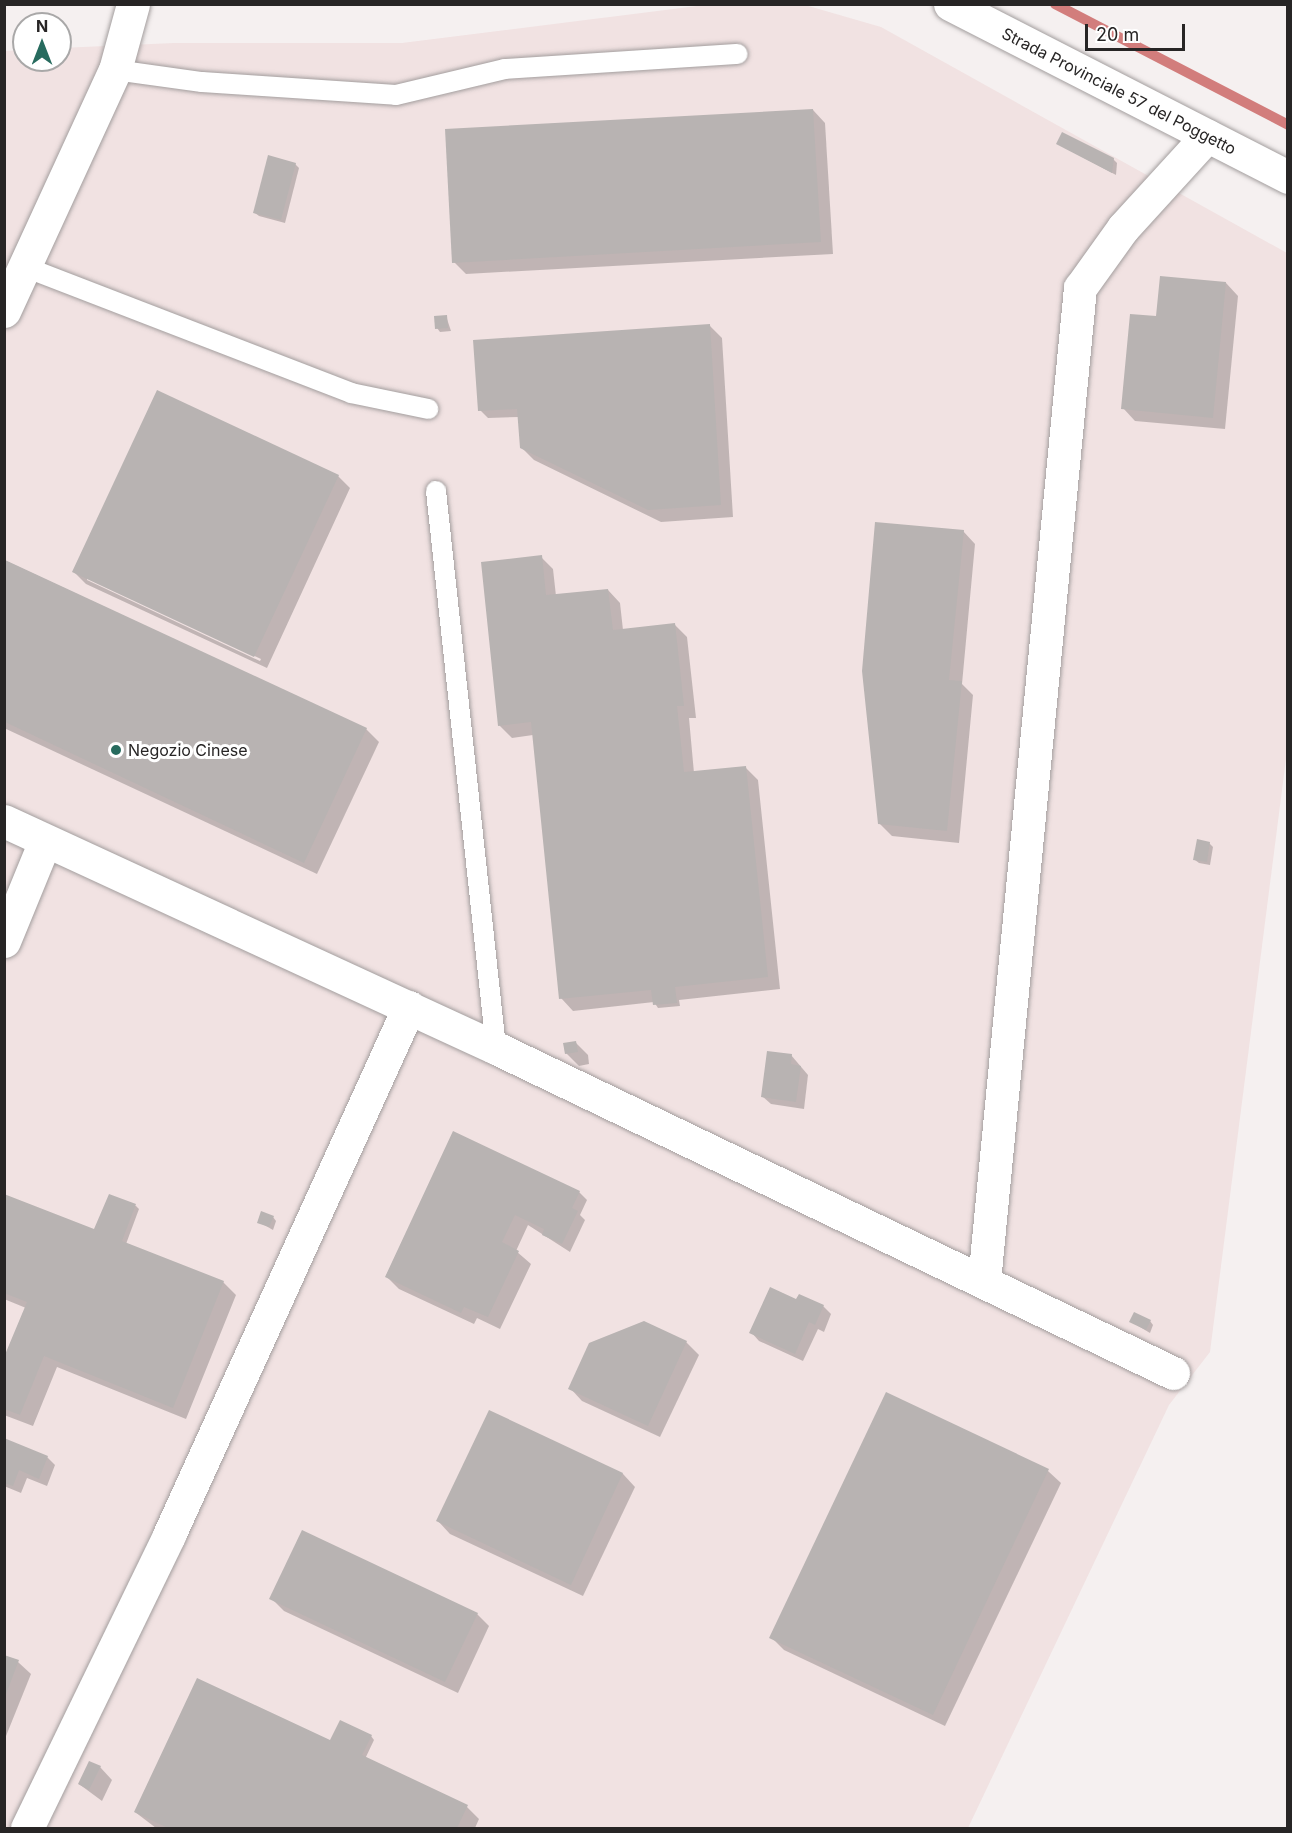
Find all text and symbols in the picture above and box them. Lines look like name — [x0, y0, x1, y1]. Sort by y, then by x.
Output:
north arrow — [12, 12, 72, 72]
scale bar — [1088, 12, 1188, 50]
text: N — [36, 16, 48, 36]
street label: Strada Provinciale 57 del Poggetto — [999, 23, 1239, 159]
text: 20 m — [1096, 24, 1139, 45]
place label: Negozio Cinese — [128, 740, 247, 760]
marker: Negozio Cinese — [109, 743, 123, 757]

